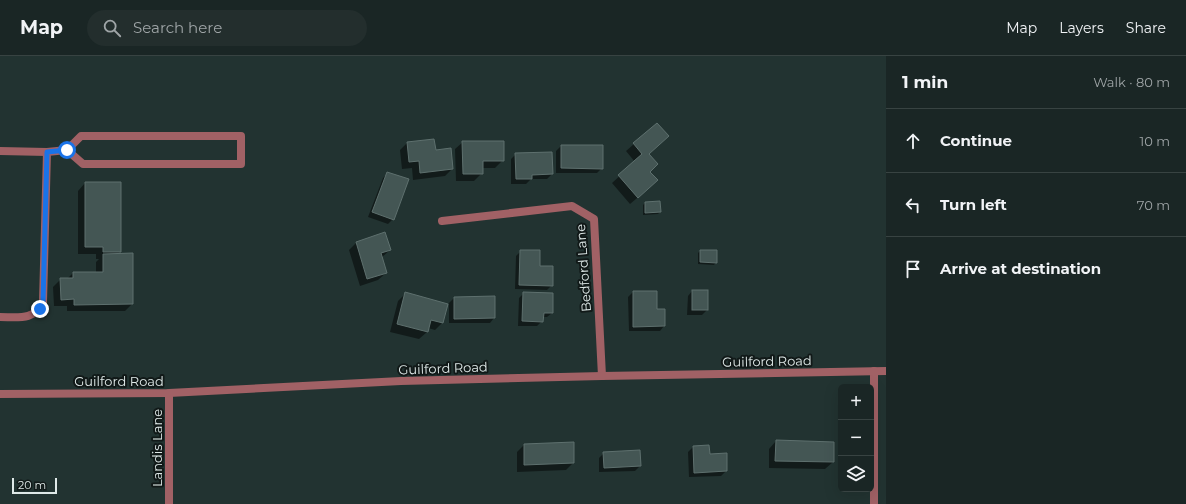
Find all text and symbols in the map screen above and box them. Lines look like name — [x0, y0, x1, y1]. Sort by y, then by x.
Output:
search box — [87, 10, 367, 46]
text: Map — [20, 16, 63, 39]
icon: search — [101, 17, 123, 39]
text: Search here — [133, 18, 222, 37]
text: Map — [1006, 19, 1037, 37]
text: Layers — [1059, 19, 1104, 37]
text: Share — [1126, 19, 1166, 37]
text: 1 min — [902, 72, 948, 92]
text: Walk · 80 m — [1093, 74, 1170, 90]
icon: ahead — [902, 130, 924, 152]
text: Continue — [940, 131, 1012, 150]
text: 10 m — [1140, 133, 1170, 149]
route start — [58, 141, 76, 159]
icon: left — [902, 194, 924, 216]
text: Turn left — [940, 195, 1007, 214]
text: 70 m — [1137, 197, 1170, 213]
street label: Bedford Lane — [572, 223, 594, 313]
icon: arrive — [902, 258, 924, 280]
text: Arrive at destination — [940, 259, 1101, 278]
route end — [31, 300, 49, 318]
street label: Guilford Road — [722, 352, 812, 370]
street label: Guilford Road — [398, 358, 488, 378]
street label: Guilford Road — [74, 373, 164, 389]
map controls — [838, 384, 874, 492]
button: + — [838, 384, 874, 420]
street label: Landis Lane — [149, 409, 165, 487]
button: − — [838, 420, 874, 456]
button: layers — [838, 456, 874, 492]
scale bar — [12, 476, 57, 495]
text: 20 m — [18, 478, 46, 492]

